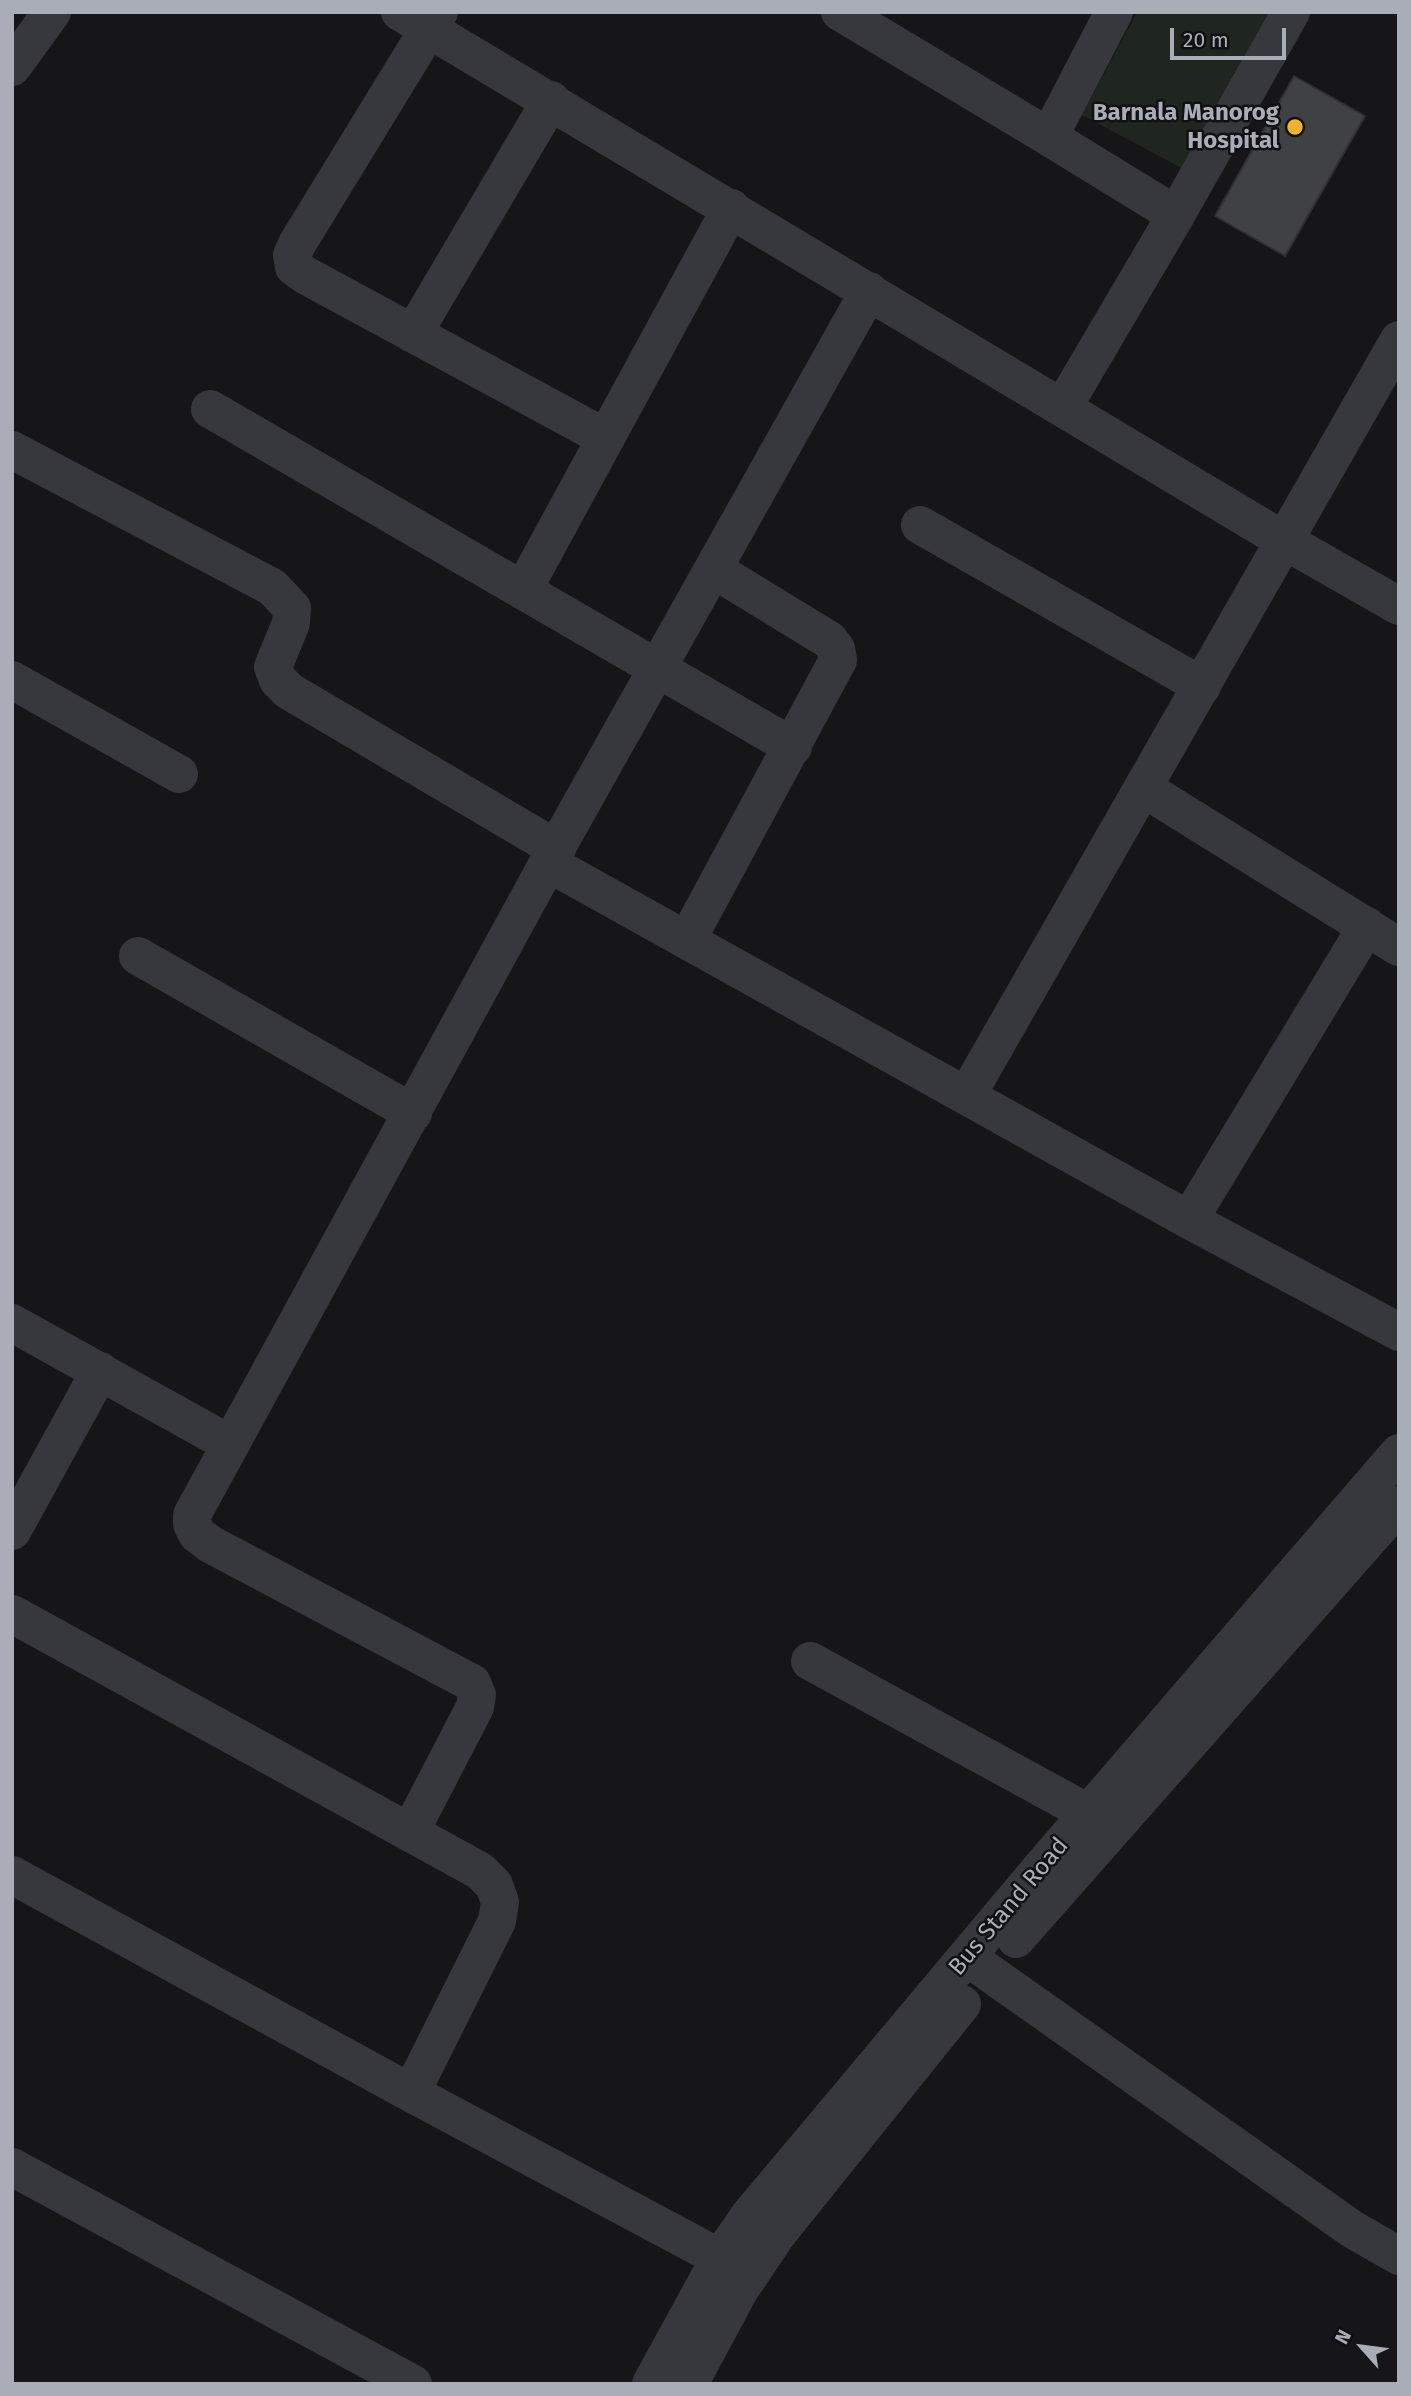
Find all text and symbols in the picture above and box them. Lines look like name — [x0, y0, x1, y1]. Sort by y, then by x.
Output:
scale bar — [1173, 14, 1288, 58]
text: 20 m — [1183, 27, 1229, 53]
place label: Barnala Manorog Hospital — [1093, 99, 1279, 155]
marker: Barnala Manorog Hospital — [1285, 117, 1305, 137]
street label: Bus Stand Road — [943, 1832, 1075, 1982]
north arrow — [1327, 2312, 1397, 2382]
text: N — [1330, 2326, 1356, 2348]

